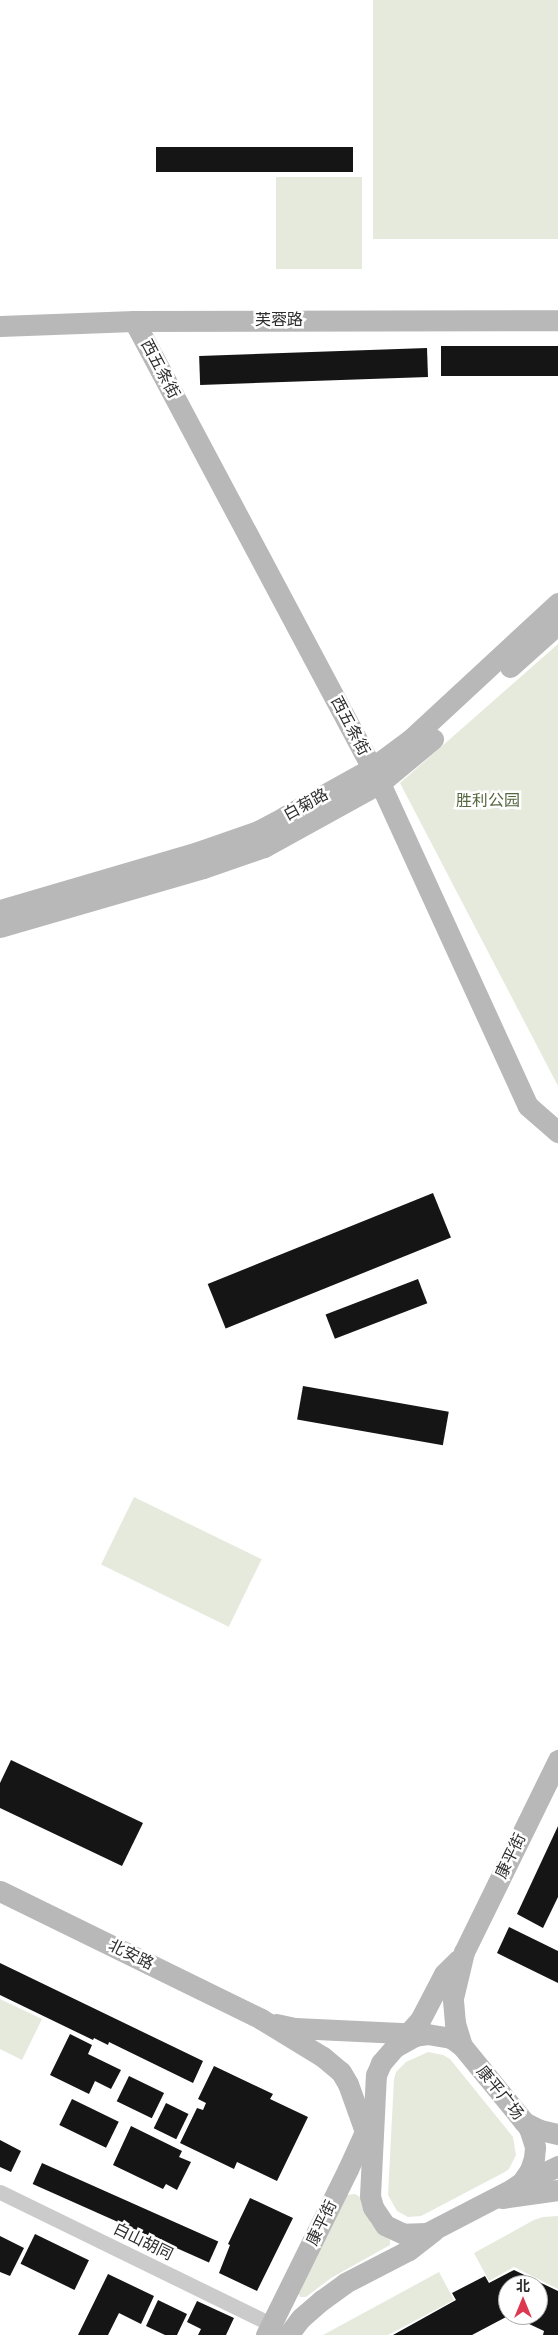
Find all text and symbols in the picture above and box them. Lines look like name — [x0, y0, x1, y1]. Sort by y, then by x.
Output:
street label: 芙蓉路 — [255, 310, 303, 330]
street label: 西五条街 — [137, 336, 183, 402]
street label: 西五条街 — [327, 693, 373, 759]
street label: 白菊路 — [280, 785, 332, 825]
park label: 胜利公园 — [456, 791, 520, 811]
street label: 康平街 — [492, 1830, 530, 1882]
street label: 北安路 — [105, 1936, 157, 1974]
street label: 康平广场 — [472, 2062, 528, 2124]
street label: 康平街 — [303, 2197, 341, 2249]
street label: 白山胡同 — [110, 2219, 176, 2265]
north arrow — [498, 2275, 548, 2325]
text: 北 — [516, 2277, 530, 2295]

